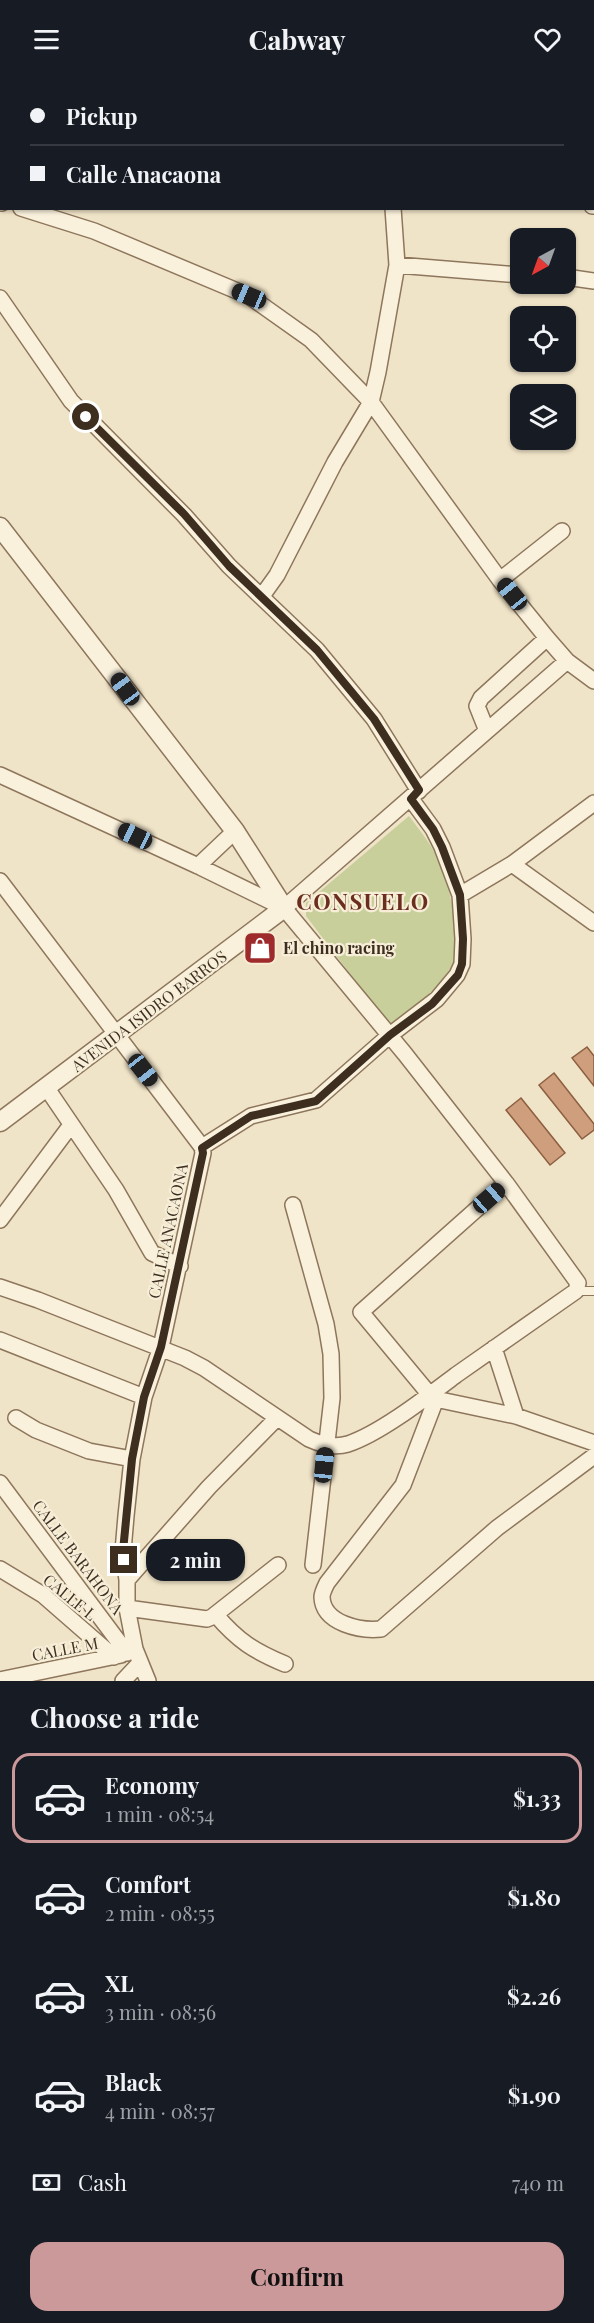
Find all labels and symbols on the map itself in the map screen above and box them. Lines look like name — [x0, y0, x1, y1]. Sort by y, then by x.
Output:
north arrow — [510, 228, 576, 294]
car — [229, 281, 269, 311]
route start — [72, 403, 99, 430]
car — [494, 574, 530, 614]
car — [107, 669, 143, 709]
car — [115, 820, 155, 852]
district label: CONSUELO — [296, 886, 430, 916]
shop icon: El chino racing — [242, 930, 278, 966]
place label: El chino racing — [283, 937, 395, 958]
street label: AVENIDA ISIDRO BARROS — [66, 945, 231, 1076]
car — [125, 1050, 161, 1090]
street label: CALLE ANACAONA — [143, 1161, 192, 1300]
car — [470, 1179, 508, 1217]
car — [313, 1446, 335, 1484]
street label: CALLE BARAHONA — [28, 1495, 129, 1619]
callout: 2 min — [145, 1539, 244, 1581]
route end — [110, 1546, 137, 1573]
street label: CALLE L — [39, 1569, 101, 1625]
street label: CALLE M — [30, 1632, 100, 1665]

